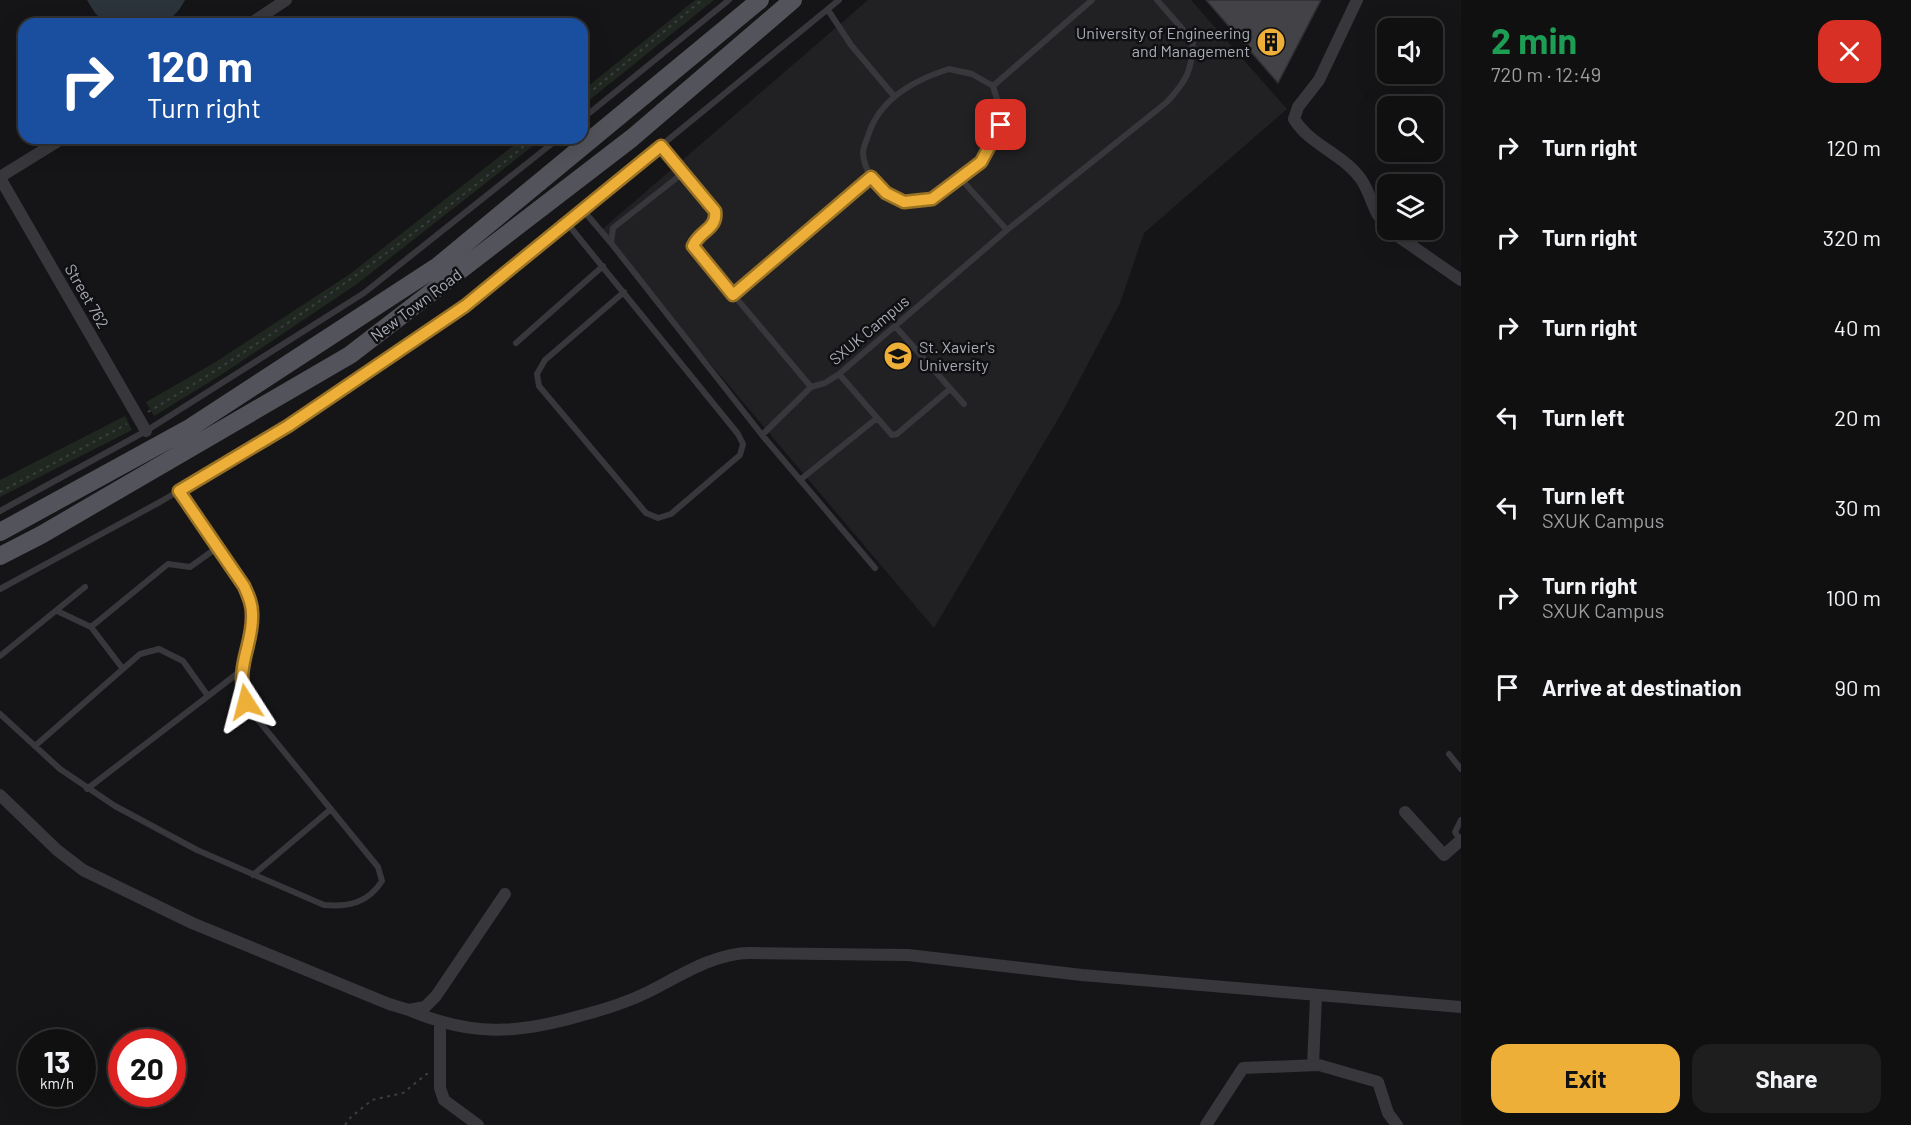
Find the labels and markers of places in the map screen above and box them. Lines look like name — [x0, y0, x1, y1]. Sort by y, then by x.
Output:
place label: University of Engineering and Management — [1076, 23, 1250, 60]
building icon: University of Engineering and Management — [1255, 26, 1287, 58]
pin — [975, 99, 1026, 150]
place label: St. Xavier's University — [919, 337, 995, 374]
school or university icon: St. Xavier's University — [882, 340, 914, 372]

